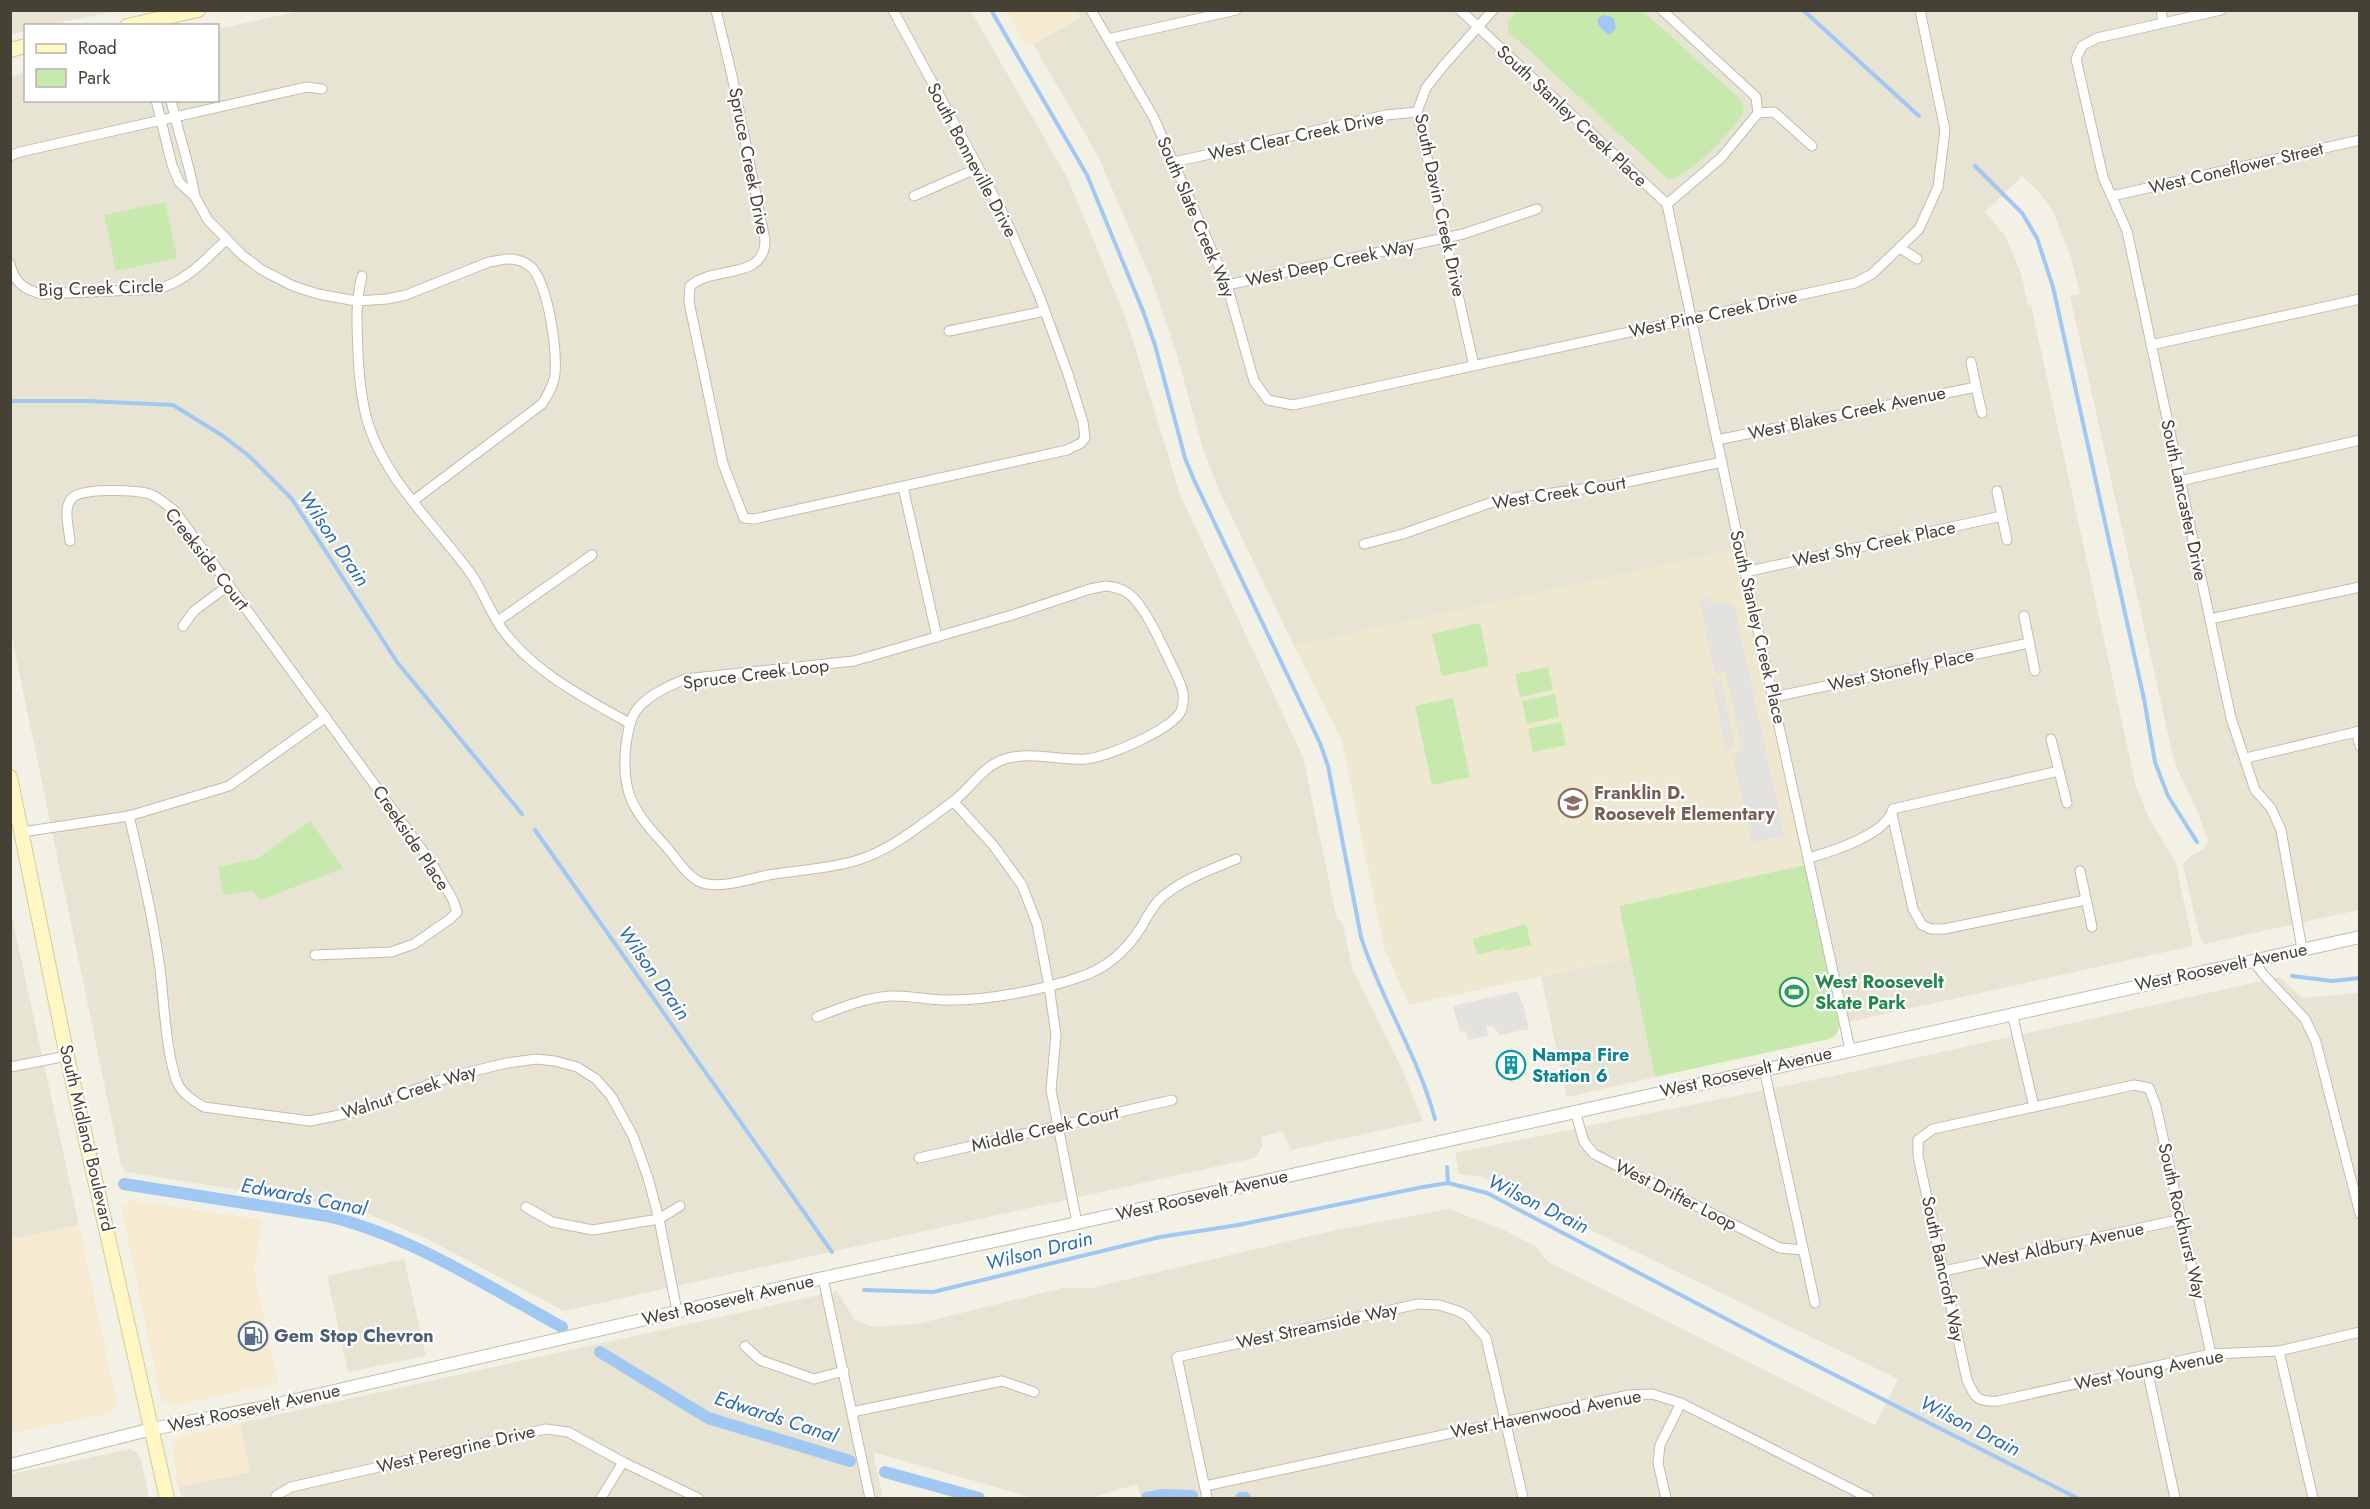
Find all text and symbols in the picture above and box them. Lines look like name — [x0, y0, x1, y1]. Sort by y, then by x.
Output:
legend — [24, 24, 219, 102]
text: Road — [78, 35, 117, 61]
street label: South Stanley Creek Place — [1491, 39, 1653, 193]
text: Park — [78, 65, 110, 91]
street label: South Bonneville Drive — [920, 78, 1024, 242]
street label: Spruce Creek Drive — [722, 85, 776, 237]
street label: West Clear Creek Drive — [1206, 105, 1386, 167]
street label: South Davin Creek Drive — [1408, 111, 1472, 299]
street label: South Slate Creek Way — [1150, 132, 1242, 302]
street label: West Coneflower Street — [2146, 135, 2326, 201]
street label: West Deep Creek Way — [1243, 232, 1417, 294]
street label: Big Creek Circle — [38, 273, 164, 303]
street label: West Pine Creek Drive — [1626, 283, 1800, 345]
street label: West Blakes Creek Avenue — [1746, 379, 1948, 447]
street label: South Lancaster Drive — [2154, 417, 2214, 583]
street label: West Creek Court — [1490, 470, 1628, 516]
water label: Wilson Drain — [291, 486, 377, 592]
street label: Creekside Court — [159, 502, 256, 616]
street label: West Shy Creek Place — [1790, 514, 1958, 574]
street label: South Stanley Creek Place — [1723, 528, 1793, 726]
street label: West Stonefly Place — [1826, 642, 1976, 698]
street label: Spruce Creek Loop — [681, 652, 831, 696]
street label: Creekside Place — [366, 780, 456, 896]
place label: Franklin D. Roosevelt Elementary — [1594, 780, 1775, 827]
school or university icon: Franklin D. Roosevelt Elementary — [1557, 787, 1589, 819]
water label: Wilson Drain — [611, 920, 697, 1026]
street label: West Roosevelt Avenue — [2132, 936, 2310, 998]
place label: West Roosevelt Skate Park — [1815, 969, 1944, 1016]
sports icon: West Roosevelt Skate Park — [1778, 976, 1810, 1008]
street label: West Roosevelt Avenue — [1658, 1040, 1834, 1104]
street label: South Midland Boulevard — [53, 1042, 121, 1234]
place label: Nampa Fire Station 6 — [1532, 1042, 1629, 1089]
building icon: Nampa Fire Station 6 — [1495, 1049, 1527, 1081]
street label: Walnut Creek Way — [338, 1058, 480, 1126]
street label: Middle Creek Court — [969, 1099, 1122, 1159]
street label: South Rockhurst Way — [2151, 1140, 2213, 1302]
street label: West Drifter Loop — [1610, 1153, 1742, 1237]
street label: West Roosevelt Avenue — [1114, 1163, 1290, 1227]
water label: Wilson Drain — [1482, 1167, 1594, 1241]
water label: Edwards Canal — [239, 1171, 371, 1224]
street label: South Bancroft Way — [1915, 1194, 1971, 1344]
street label: West Aldbury Avenue — [1980, 1215, 2146, 1275]
water label: Wilson Drain — [982, 1224, 1096, 1278]
street label: West Roosevelt Avenue — [640, 1268, 816, 1332]
street label: West Streamside Way — [1234, 1296, 1400, 1356]
fuel station icon: Gem Stop Chevron — [237, 1320, 269, 1352]
place label: Gem Stop Chevron — [274, 1323, 434, 1349]
street label: West Young Avenue — [2072, 1343, 2226, 1397]
street label: West Roosevelt Avenue — [165, 1377, 343, 1439]
water label: Edwards Canal — [711, 1383, 843, 1451]
street label: West Havenwood Avenue — [1448, 1383, 1644, 1445]
water label: Wilson Drain — [1915, 1388, 2025, 1464]
street label: West Peregrine Drive — [374, 1418, 538, 1480]

